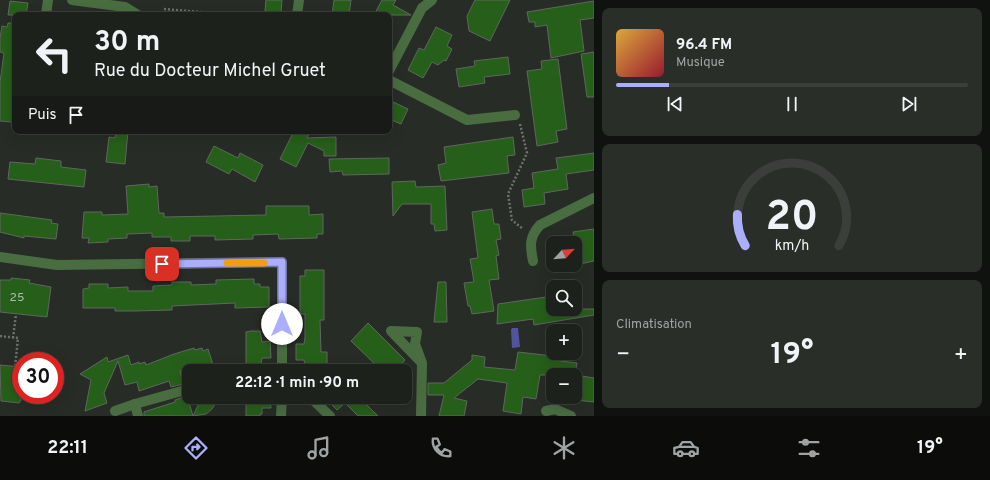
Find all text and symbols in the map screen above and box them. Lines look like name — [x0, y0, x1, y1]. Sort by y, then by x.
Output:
text: 30 m — [94, 25, 160, 61]
icon: left — [28, 28, 80, 80]
text: 96.4 FM — [676, 36, 732, 55]
text: Musique — [676, 55, 725, 71]
text: Rue du Docteur Michel Gruet — [94, 60, 326, 83]
icon: previous — [664, 93, 686, 115]
icon: pause — [781, 93, 803, 115]
icon: next — [898, 93, 920, 115]
icon: arrive — [65, 104, 87, 126]
text: Puis — [28, 106, 57, 125]
text: 20 — [766, 192, 818, 245]
north arrow — [546, 236, 582, 272]
map controls — [546, 236, 582, 404]
text: km/h — [775, 237, 809, 255]
pin — [145, 247, 179, 281]
icon: arrive — [151, 253, 173, 275]
button: search — [546, 280, 582, 316]
house number: 25 — [10, 290, 24, 306]
position arrow — [261, 303, 303, 345]
text: Climatisation — [616, 317, 692, 333]
button: + — [546, 324, 582, 360]
text: 19° — [771, 337, 813, 374]
text: − — [616, 342, 630, 369]
text: + — [954, 342, 968, 369]
speed limit sign: 30 — [12, 352, 64, 404]
button: − — [546, 368, 582, 404]
text: 22:12 · 1 min · 90 m — [235, 374, 359, 393]
icon: directions — [182, 434, 210, 462]
icon: music — [305, 434, 333, 462]
icon: phone — [427, 434, 455, 462]
icon: climate — [550, 434, 578, 462]
icon: car — [672, 434, 700, 462]
icon: filters — [795, 434, 823, 462]
text: 22:11 — [47, 437, 88, 460]
text: 19° — [917, 437, 943, 460]

